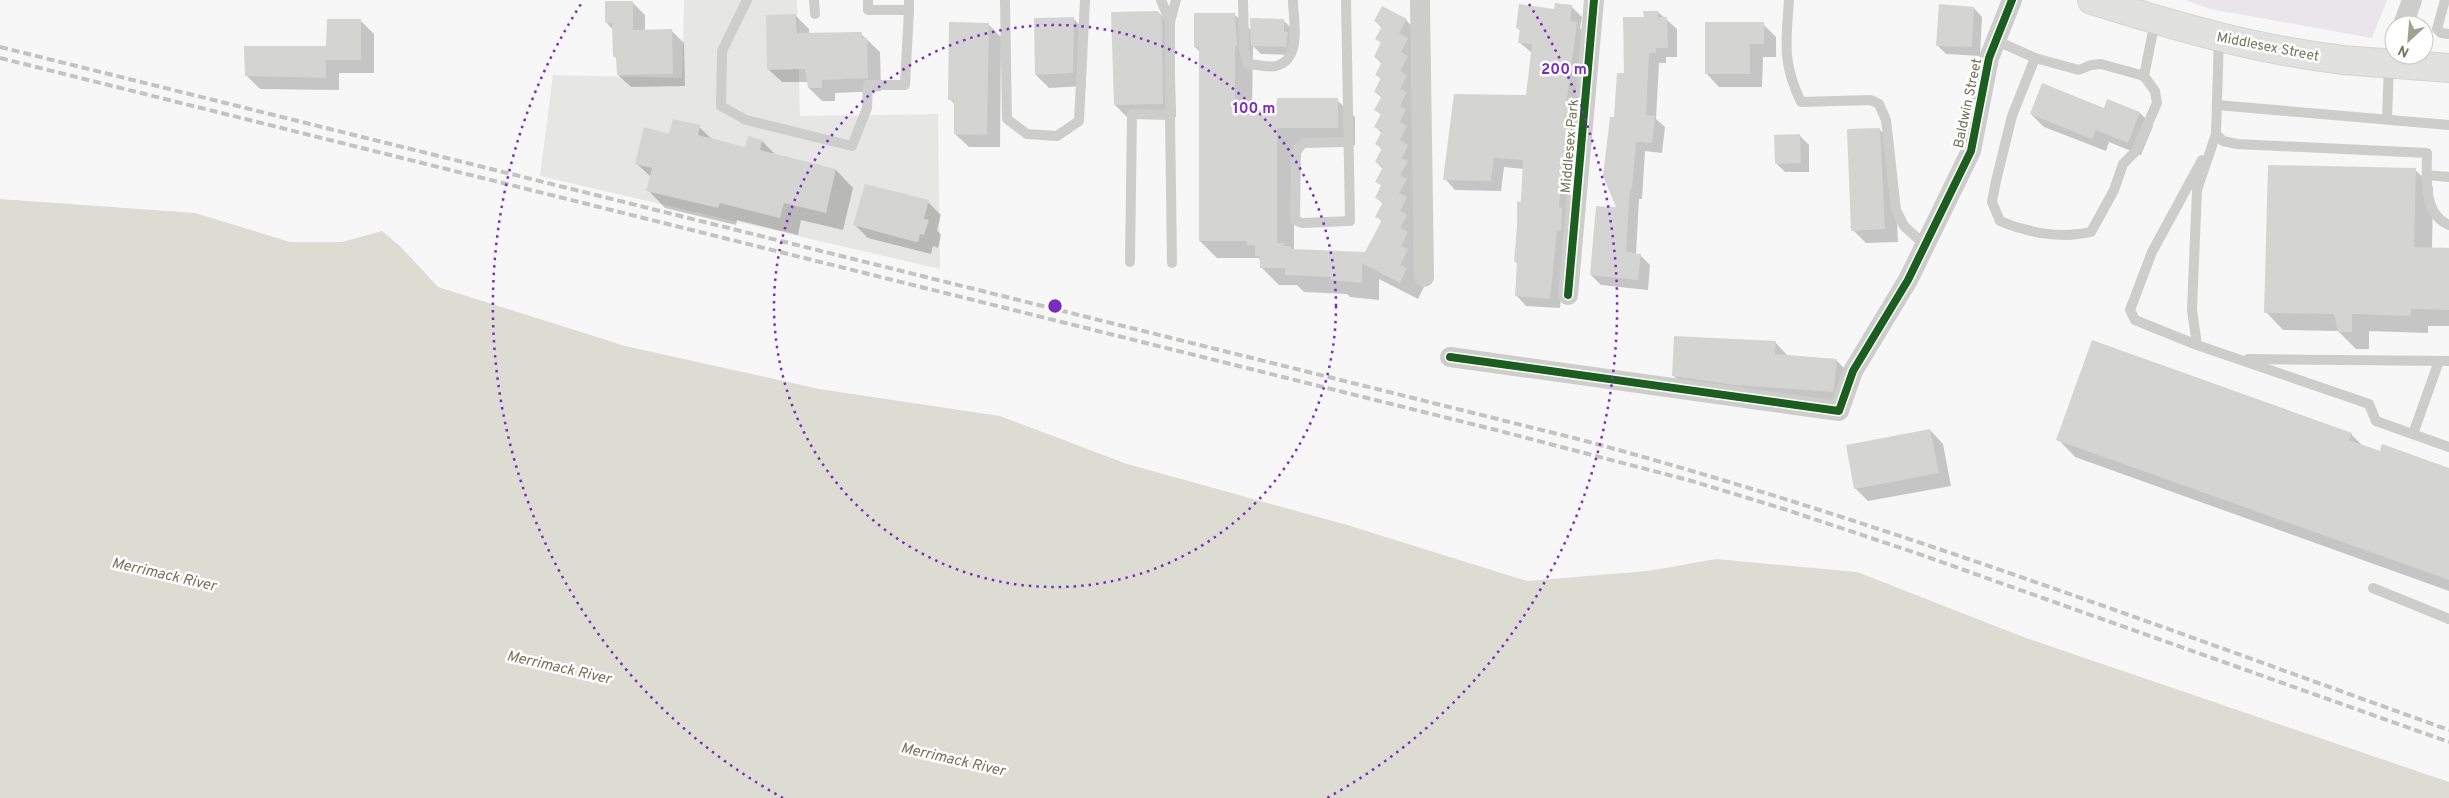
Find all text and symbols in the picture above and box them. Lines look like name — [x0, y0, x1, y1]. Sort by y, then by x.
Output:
north arrow — [2384, 15, 2434, 65]
street label: Middlesex Street — [2215, 29, 2320, 66]
text: N — [2396, 40, 2412, 60]
street label: Baldwin Street — [1951, 57, 1986, 150]
text: 200 m — [1541, 61, 1587, 80]
street label: Middlesex Park — [1558, 98, 1583, 194]
text: 100 m — [1233, 100, 1275, 119]
centre of rings — [1046, 297, 1064, 315]
water label: Merrimack River — [110, 554, 219, 597]
water label: Merrimack River — [505, 647, 614, 690]
water label: Merrimack River — [899, 739, 1008, 782]

